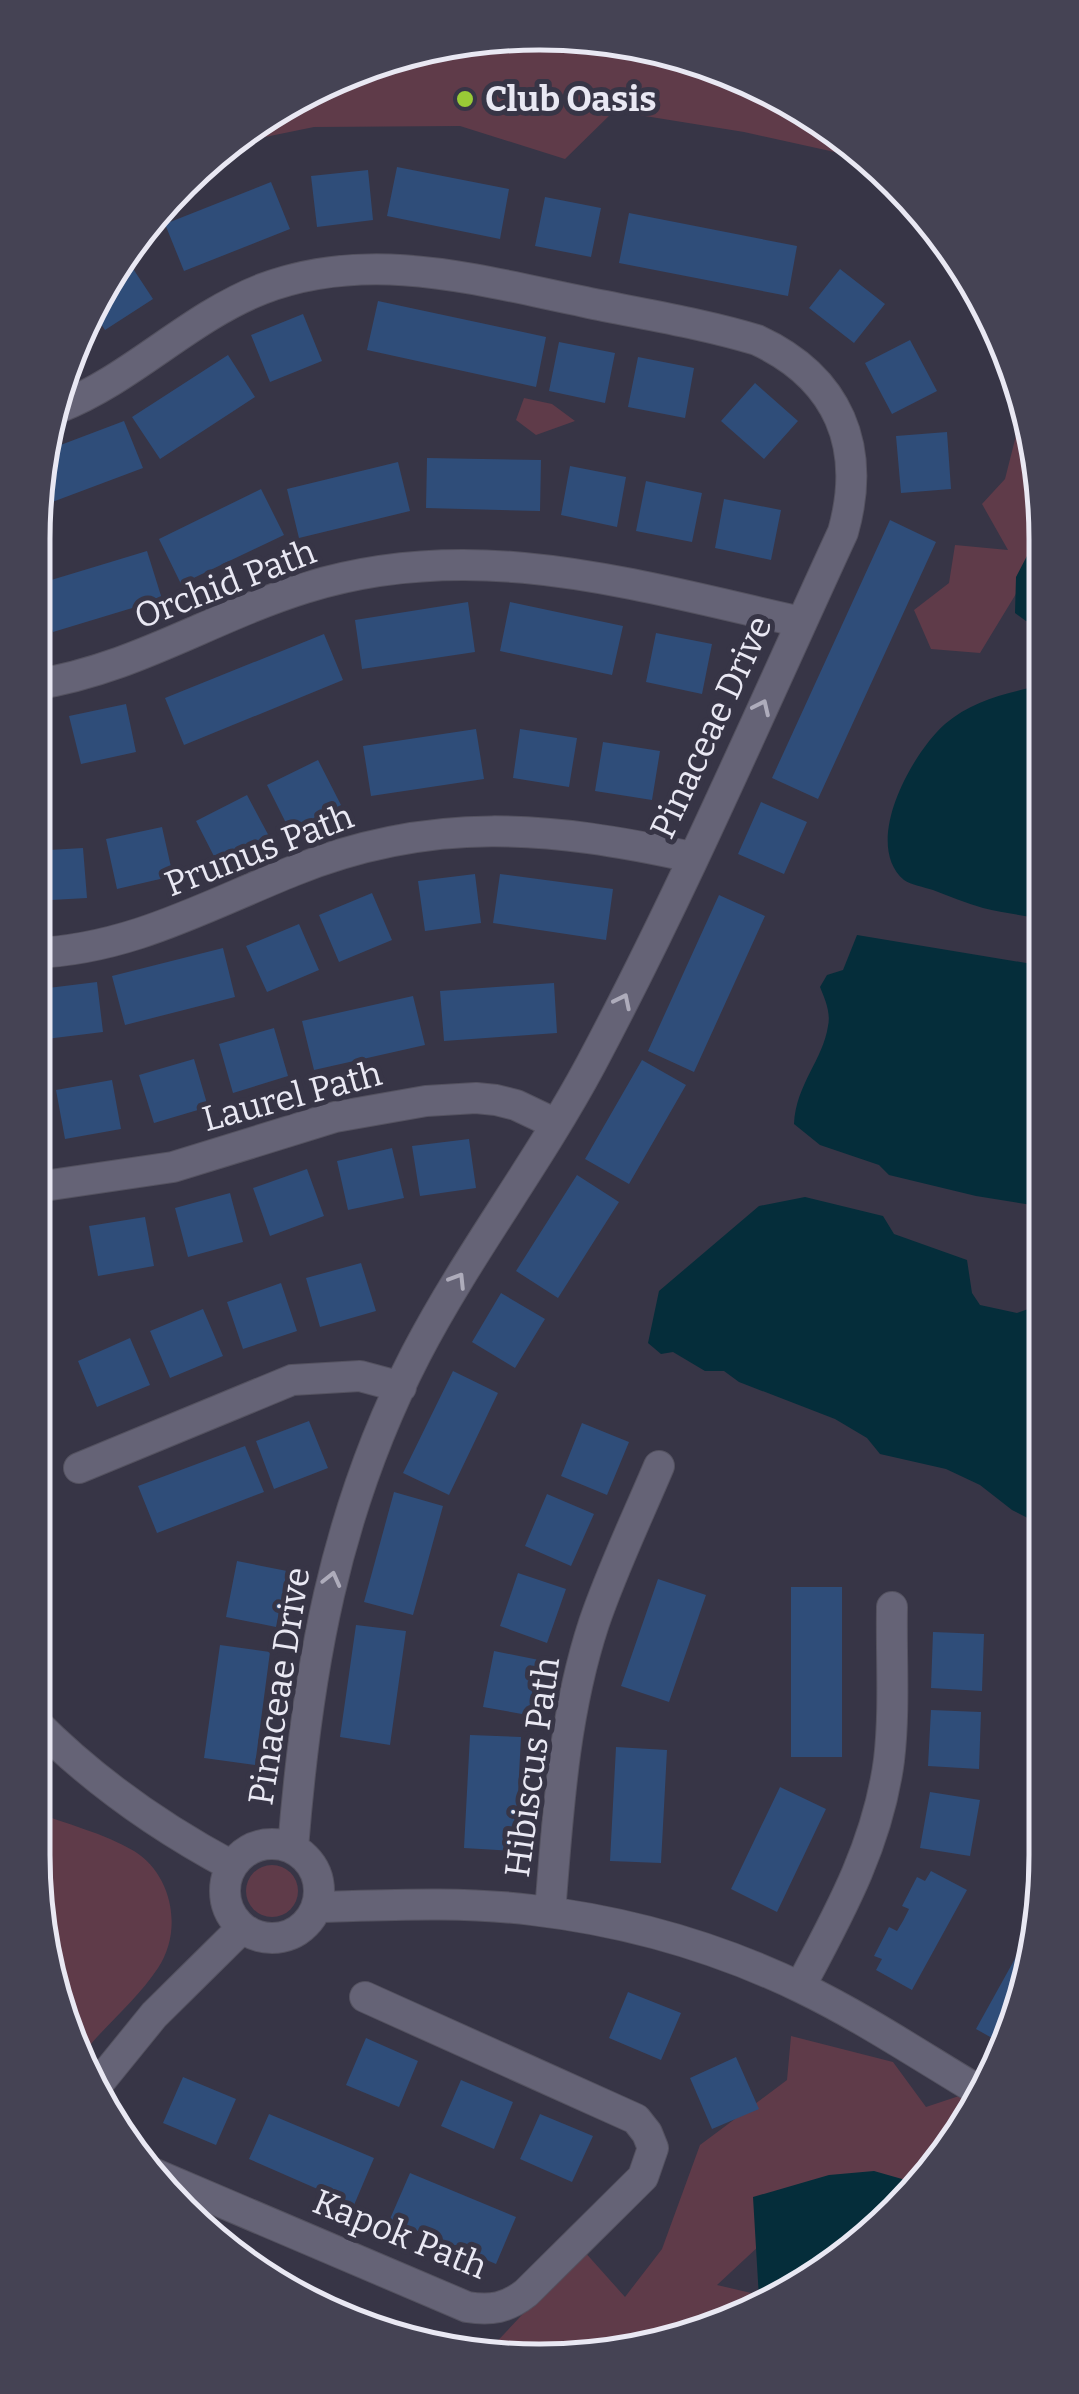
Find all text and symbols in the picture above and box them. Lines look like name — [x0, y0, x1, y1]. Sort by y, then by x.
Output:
place label: Club Oasis — [485, 78, 657, 120]
marker: Club Oasis — [454, 88, 476, 110]
street label: Orchid Path — [128, 530, 322, 638]
street label: Pinaceae Drive — [641, 609, 781, 845]
one-way arrow — [749, 699, 769, 717]
street label: Prunus Path — [159, 795, 359, 905]
one-way arrow — [611, 993, 631, 1011]
street label: Laurel Path — [198, 1052, 386, 1140]
one-way arrow — [446, 1273, 465, 1291]
street label: Pinaceae Drive — [239, 1564, 319, 1808]
one-way arrow — [320, 1571, 341, 1588]
street label: Hibiscus Path — [496, 1654, 568, 1880]
street label: Kapok Path — [307, 2180, 493, 2288]

